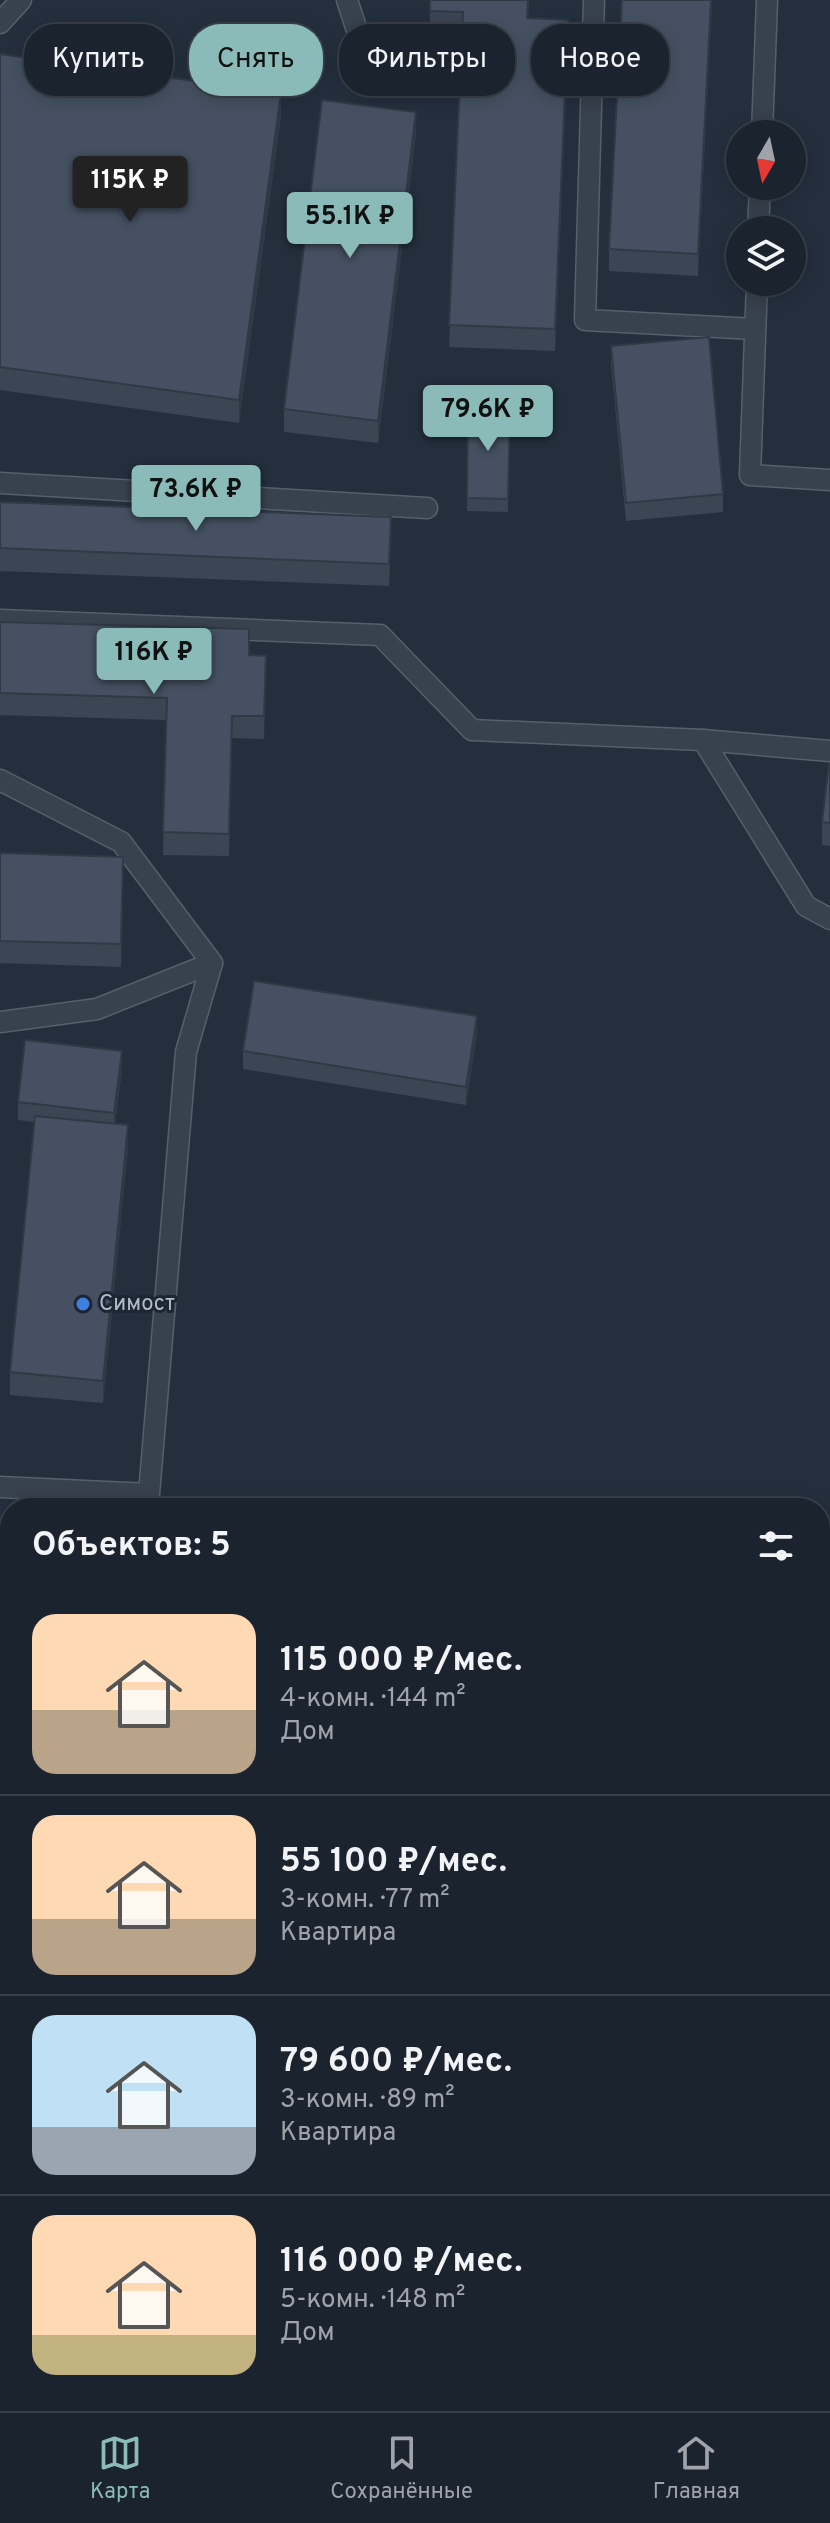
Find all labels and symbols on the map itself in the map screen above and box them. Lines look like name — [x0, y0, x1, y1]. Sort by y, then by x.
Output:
north arrow — [726, 120, 806, 200]
pin: 115K ₽ — [65, 156, 195, 224]
pin: 55.1K ₽ — [276, 192, 424, 260]
pin: 79.6K ₽ — [414, 385, 562, 453]
pin: 73.6K ₽ — [122, 465, 270, 533]
pin: 116K ₽ — [89, 628, 219, 696]
place label: Симост — [99, 1291, 175, 1318]
marker: Симост — [74, 1295, 92, 1313]

